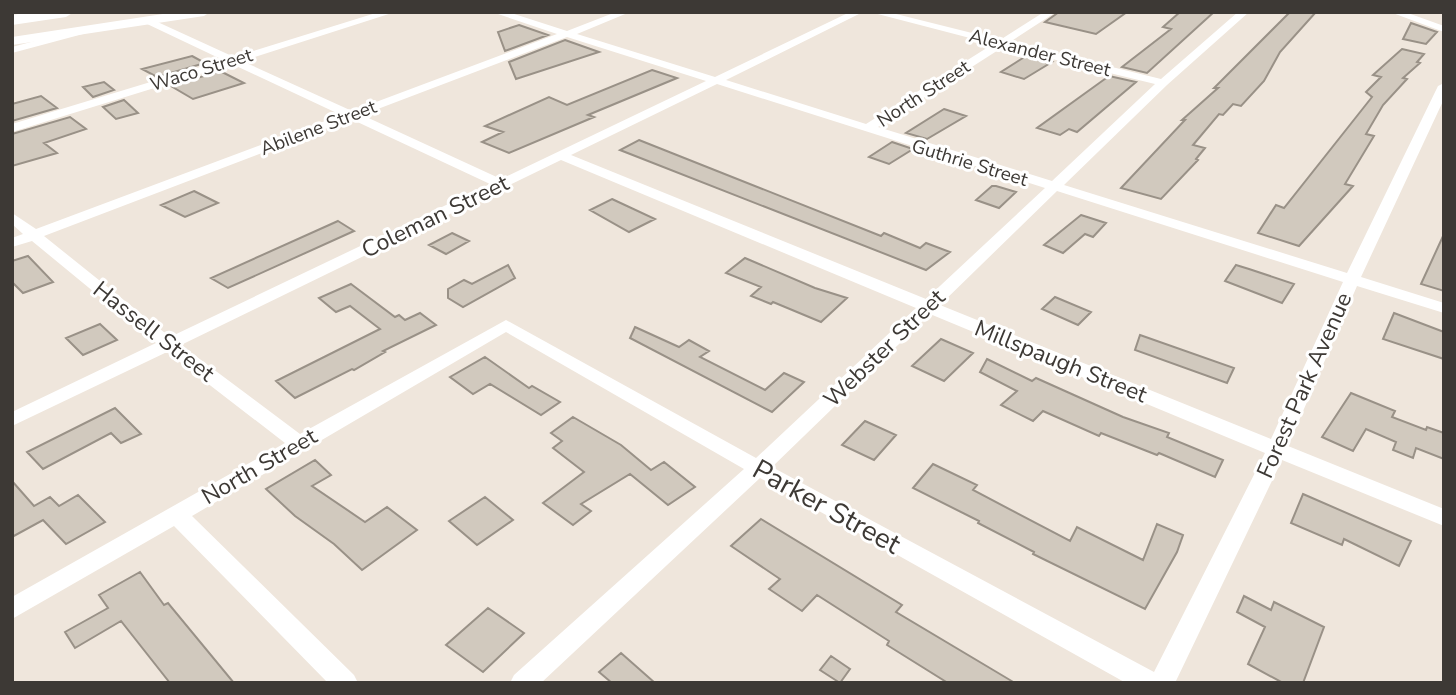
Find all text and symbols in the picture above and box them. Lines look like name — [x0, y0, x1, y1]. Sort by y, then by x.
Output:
street label: Alexander Street — [966, 23, 1114, 83]
street label: Waco Street — [147, 42, 256, 98]
street label: North Street — [872, 54, 975, 134]
street label: Abilene Street — [256, 94, 381, 162]
street label: Guthrie Street — [909, 133, 1031, 193]
street label: Coleman Street — [357, 167, 515, 265]
street label: Hassell Street — [86, 274, 222, 389]
street label: Webster Street — [817, 282, 952, 414]
street label: Forest Park Avenue — [1250, 287, 1359, 483]
street label: Millspaugh Street — [970, 313, 1152, 411]
street label: North Street — [196, 420, 323, 512]
street label: Parker Street — [746, 450, 908, 563]

